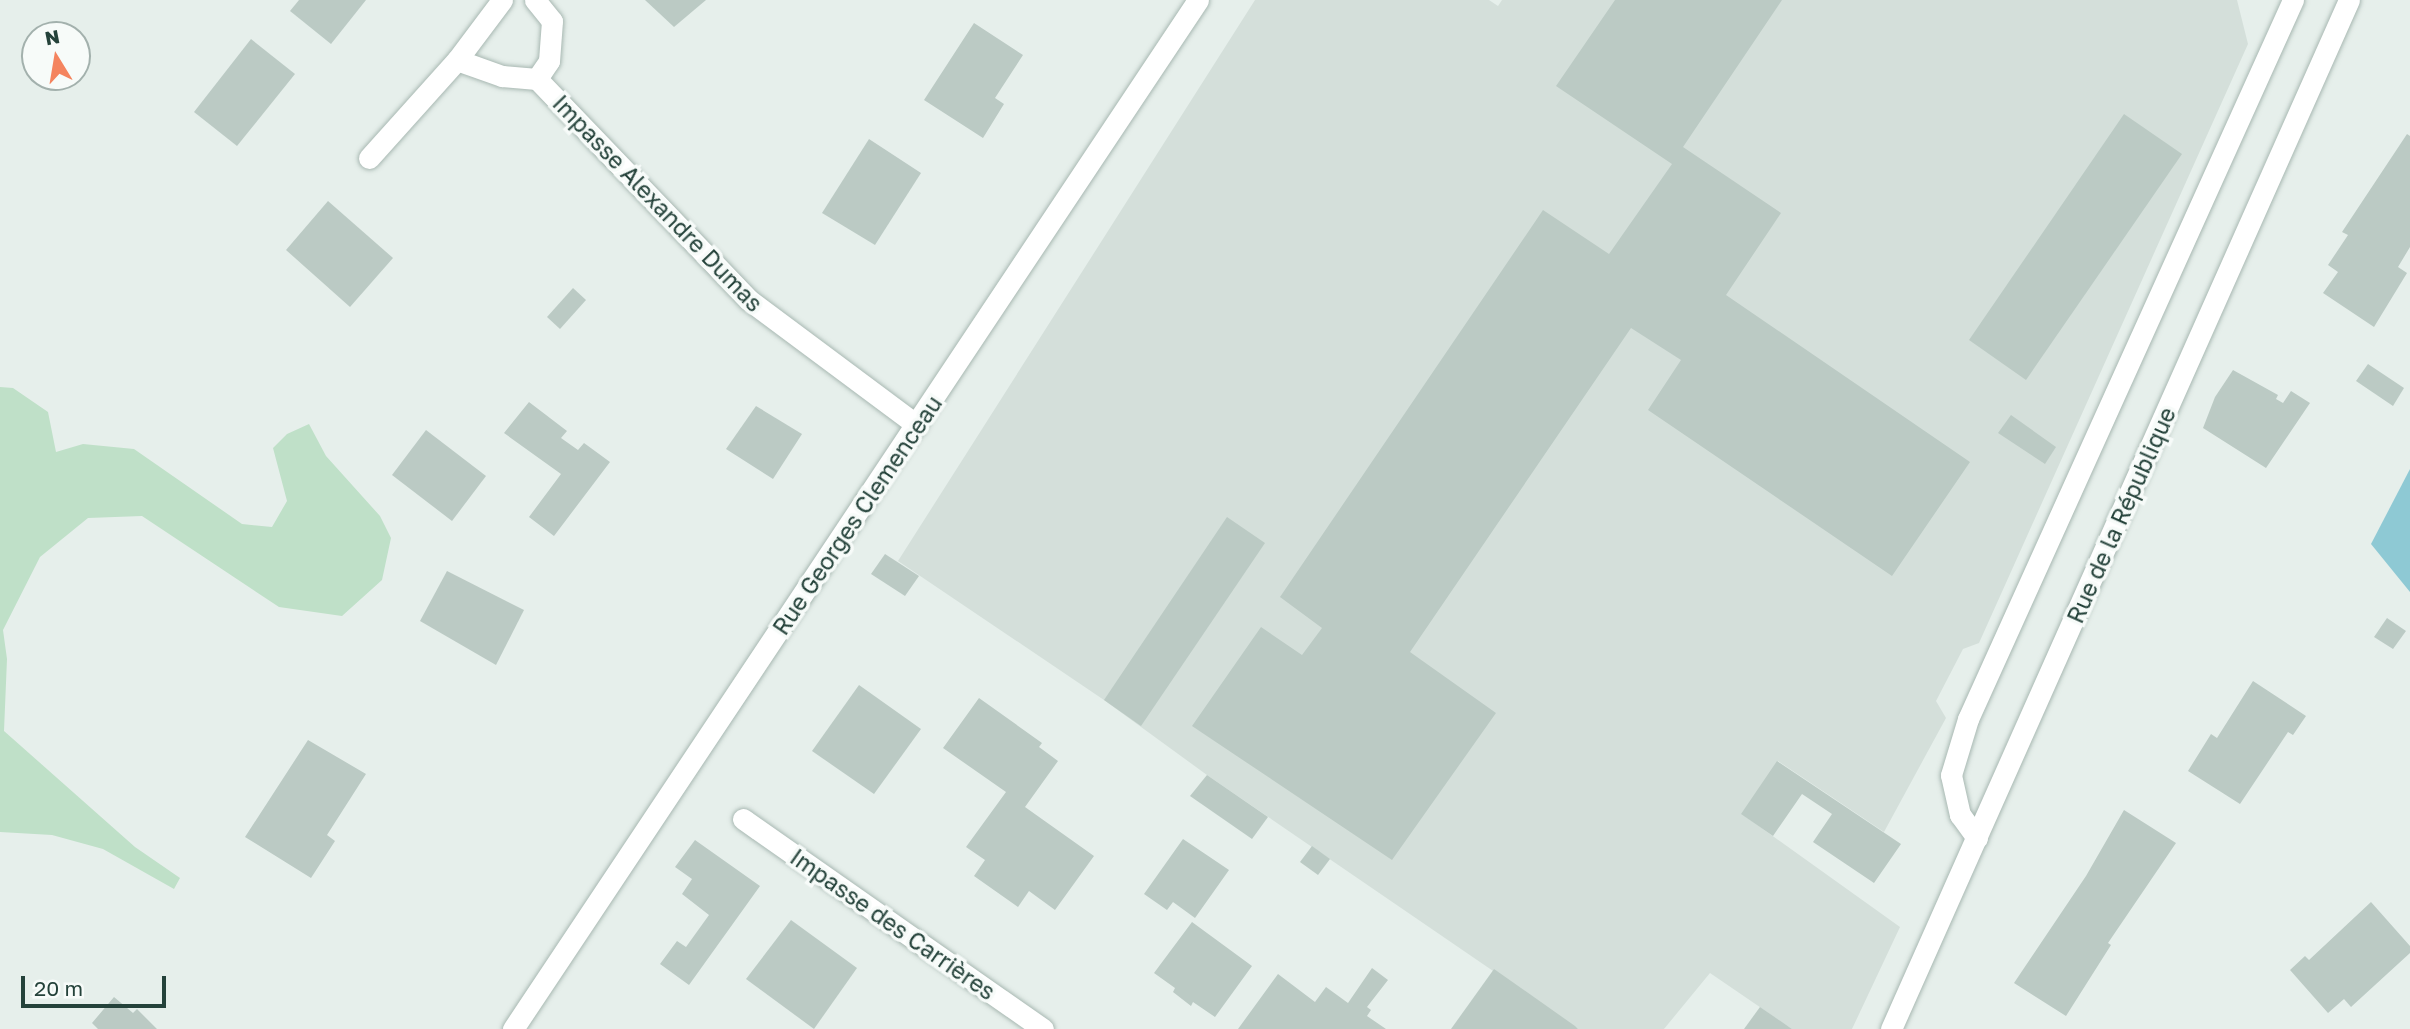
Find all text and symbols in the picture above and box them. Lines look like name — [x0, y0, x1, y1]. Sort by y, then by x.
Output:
north arrow — [21, 21, 91, 91]
text: N — [43, 24, 62, 50]
street label: Impasse Alexandre Dumas — [547, 89, 769, 317]
street label: Rue Georges Clemenceau — [767, 390, 947, 640]
street label: Rue de la République — [2061, 403, 2181, 627]
street label: Impasse des Carrières — [785, 843, 1001, 1005]
scale bar — [24, 962, 170, 1006]
text: 20 m — [34, 975, 83, 1001]

